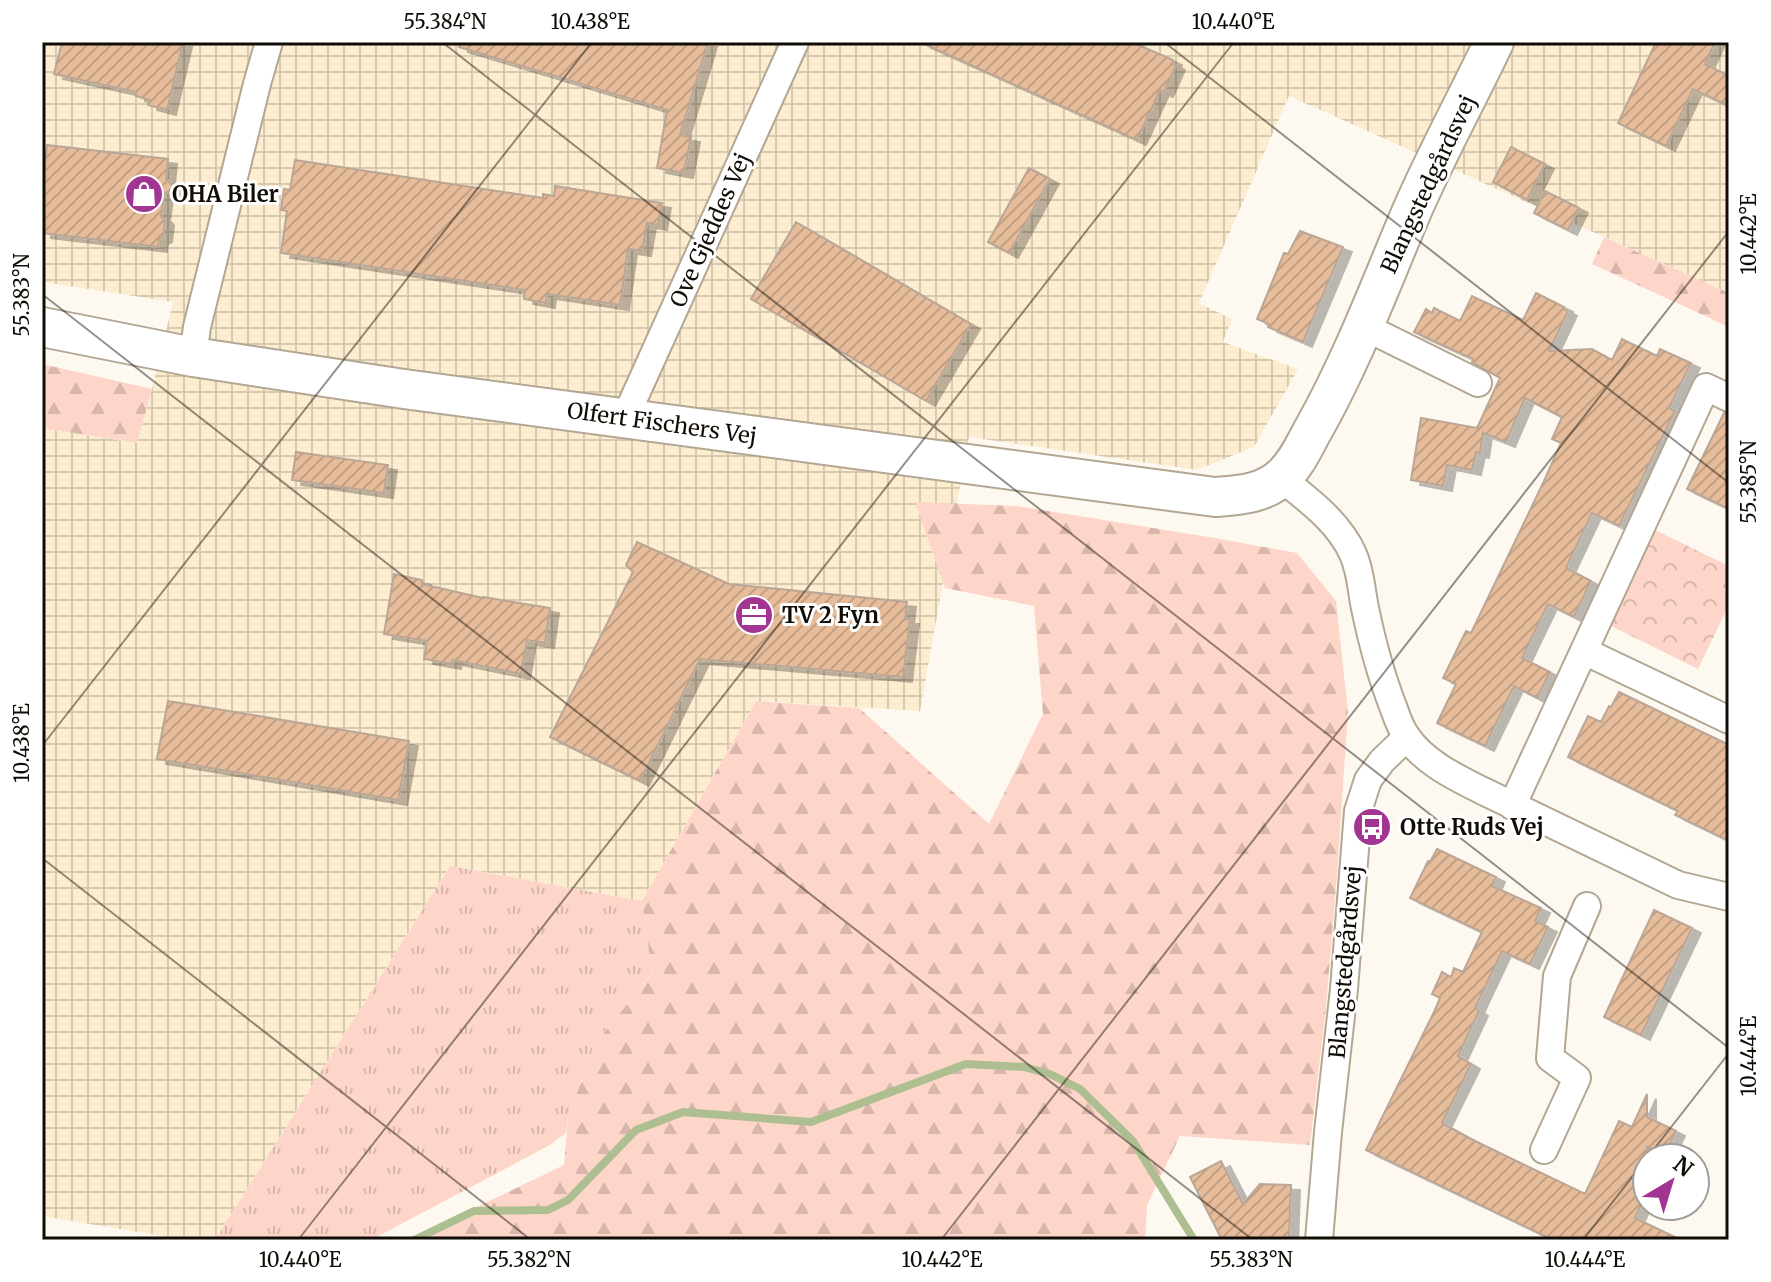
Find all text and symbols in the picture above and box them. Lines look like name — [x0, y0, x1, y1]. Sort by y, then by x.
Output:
text: 55.384°N — [404, 9, 487, 34]
text: 10.438°E — [550, 9, 630, 34]
text: 10.440°E — [1192, 9, 1275, 34]
street label: Blangstedgårdsvej — [1374, 90, 1482, 278]
street label: Ove Gjeddes Vej — [663, 149, 757, 311]
shop icon: OHA Biler — [123, 173, 165, 215]
place label: OHA Biler — [172, 180, 279, 208]
text: 10.442°E — [1736, 193, 1761, 274]
text: 55.383°N — [9, 253, 34, 337]
street label: Olfert Fischers Vej — [565, 396, 759, 450]
text: 55.385°N — [1736, 440, 1761, 524]
office icon: TV 2 Fyn — [733, 594, 775, 636]
place label: TV 2 Fyn — [782, 601, 879, 629]
text: 10.438°E — [9, 703, 34, 783]
bus stop icon: Otte Ruds Vej — [1351, 806, 1393, 848]
place label: Otte Ruds Vej — [1400, 813, 1544, 841]
street label: Blangstedgårdsvej — [1323, 864, 1367, 1060]
text: 10.444°E — [1736, 1016, 1761, 1096]
north arrow — [1631, 1142, 1711, 1222]
text: N — [1668, 1150, 1699, 1183]
text: 10.440°E — [259, 1247, 342, 1272]
text: 55.382°N — [487, 1247, 572, 1272]
text: 10.442°E — [902, 1247, 983, 1272]
text: 55.383°N — [1209, 1247, 1293, 1272]
text: 10.444°E — [1545, 1247, 1625, 1272]

